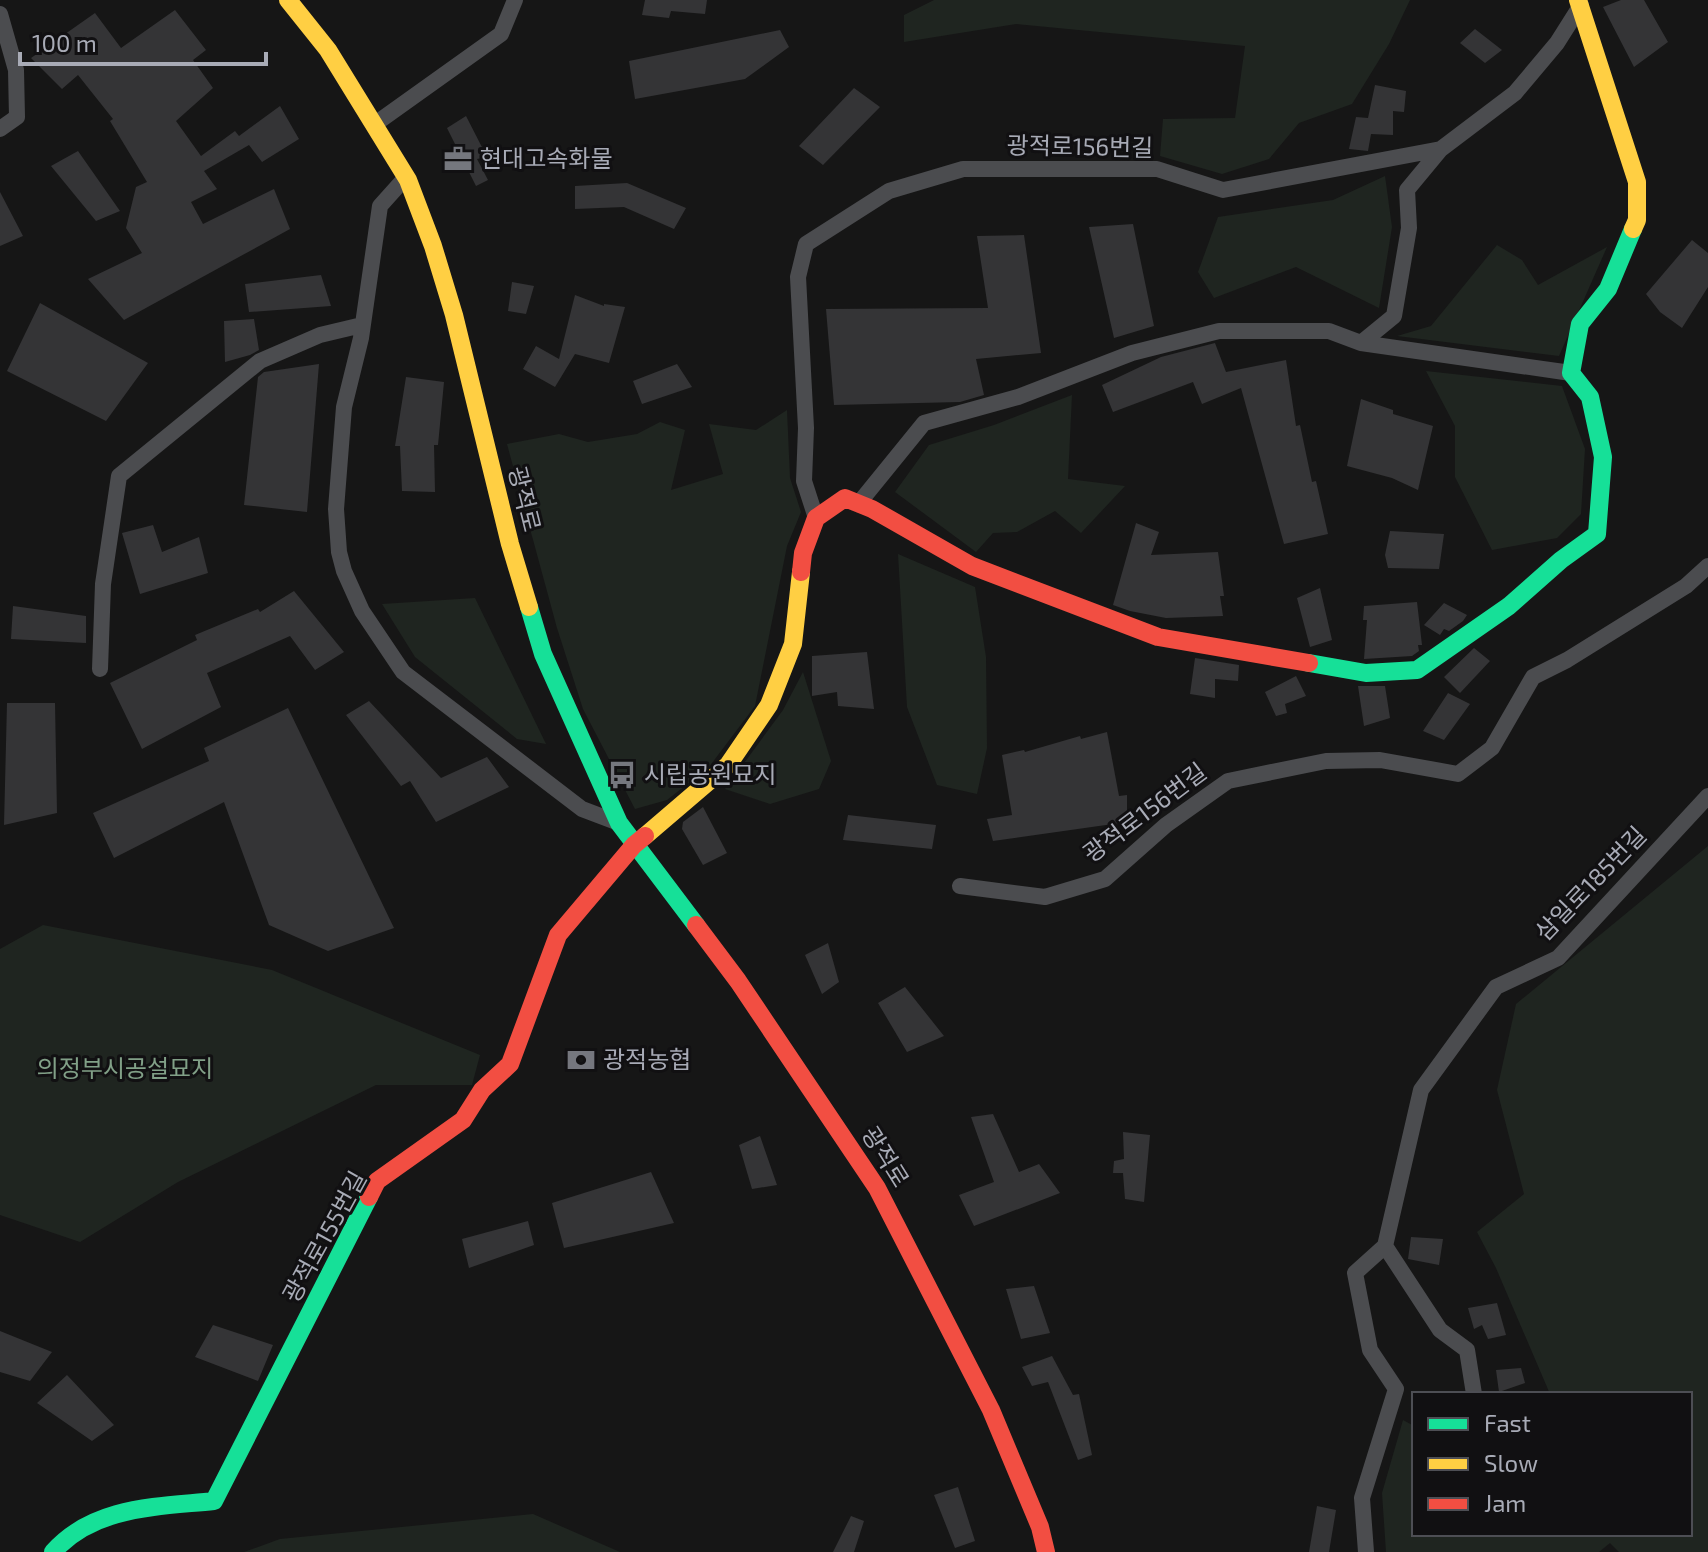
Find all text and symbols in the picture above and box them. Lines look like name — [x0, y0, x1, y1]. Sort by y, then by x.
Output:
scale bar — [20, 16, 266, 66]
text: 100 m — [32, 28, 97, 57]
street label: 광적로156번길 — [1007, 130, 1154, 161]
place label: 현대고속화물 — [480, 143, 612, 172]
office icon: 현대고속화물 — [443, 144, 473, 174]
street label: 광적로 — [503, 463, 548, 534]
street label: 광적로156번길 — [1077, 756, 1211, 867]
place label: 시립공원묘지 — [644, 759, 776, 788]
bus stop icon: 시립공원묘지 — [607, 760, 637, 790]
street label: 삼일로185번길 — [1528, 820, 1652, 946]
place label: 광적농협 — [603, 1044, 691, 1073]
bank icon: 광적농협 — [566, 1045, 596, 1075]
park label: 의정부시공설묘지 — [37, 1053, 213, 1082]
street label: 광적로 — [856, 1120, 916, 1192]
street label: 광적로155번길 — [276, 1166, 372, 1307]
legend — [1412, 1392, 1692, 1536]
text: Fast — [1484, 1408, 1531, 1437]
text: Slow — [1484, 1448, 1538, 1477]
text: Jam — [1484, 1488, 1526, 1517]

